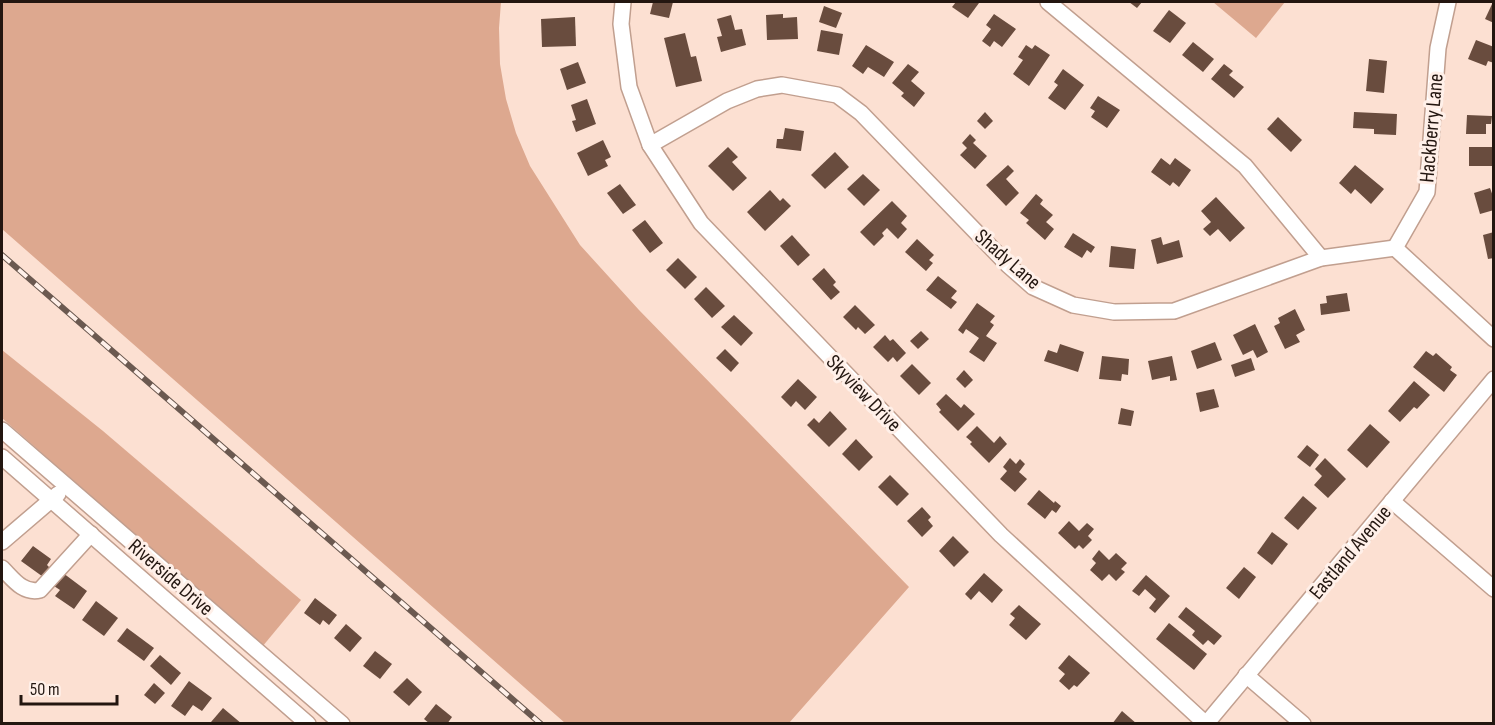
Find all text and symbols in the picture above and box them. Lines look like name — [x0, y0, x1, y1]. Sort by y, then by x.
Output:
street label: Hackberry Lane — [1414, 73, 1449, 184]
street label: Shady Lane — [969, 224, 1046, 295]
street label: Skyview Drive — [821, 350, 906, 437]
street label: Eastland Avenue — [1304, 500, 1397, 604]
street label: Riverside Drive — [123, 534, 218, 621]
scale bar — [21, 668, 117, 706]
text: 50 m — [30, 679, 60, 700]

